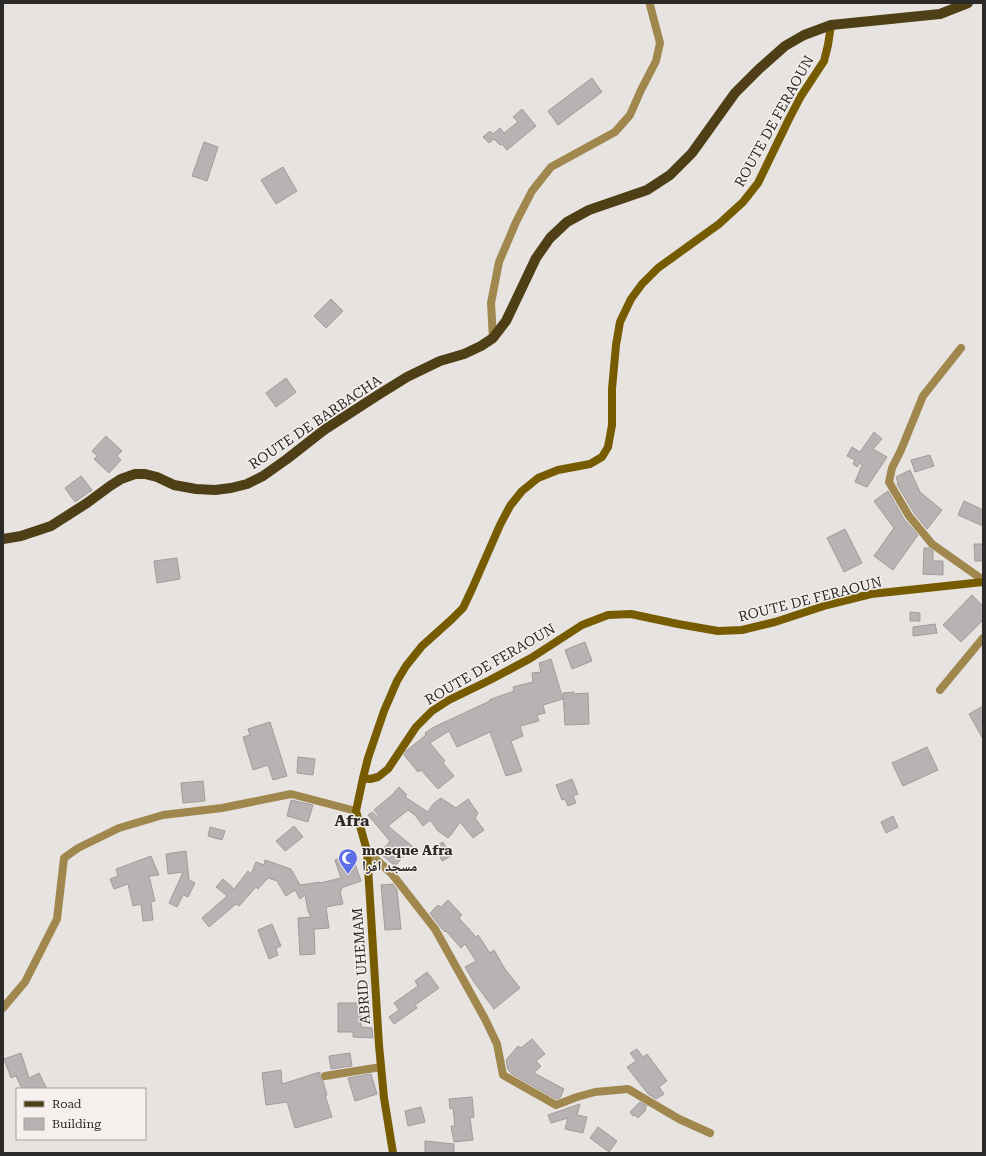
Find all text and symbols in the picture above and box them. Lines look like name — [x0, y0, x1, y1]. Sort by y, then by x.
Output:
street label: ROUTE DE FERAOUN — [731, 53, 817, 189]
street label: ROUTE DE BARBACHA — [246, 372, 384, 472]
street label: ROUTE DE FERAOUN — [736, 573, 884, 625]
street label: ROUTE DE FERAOUN — [422, 620, 558, 708]
district label: Afra — [335, 811, 370, 830]
place label: mosque Afra مسجد افرا — [362, 842, 453, 874]
mosque icon: mosque Afra مسجد افرا — [337, 847, 359, 875]
street label: ABRID UHEMAM — [349, 907, 373, 1025]
legend — [16, 1088, 146, 1140]
text: Road — [52, 1097, 82, 1111]
text: Building — [52, 1117, 101, 1131]

